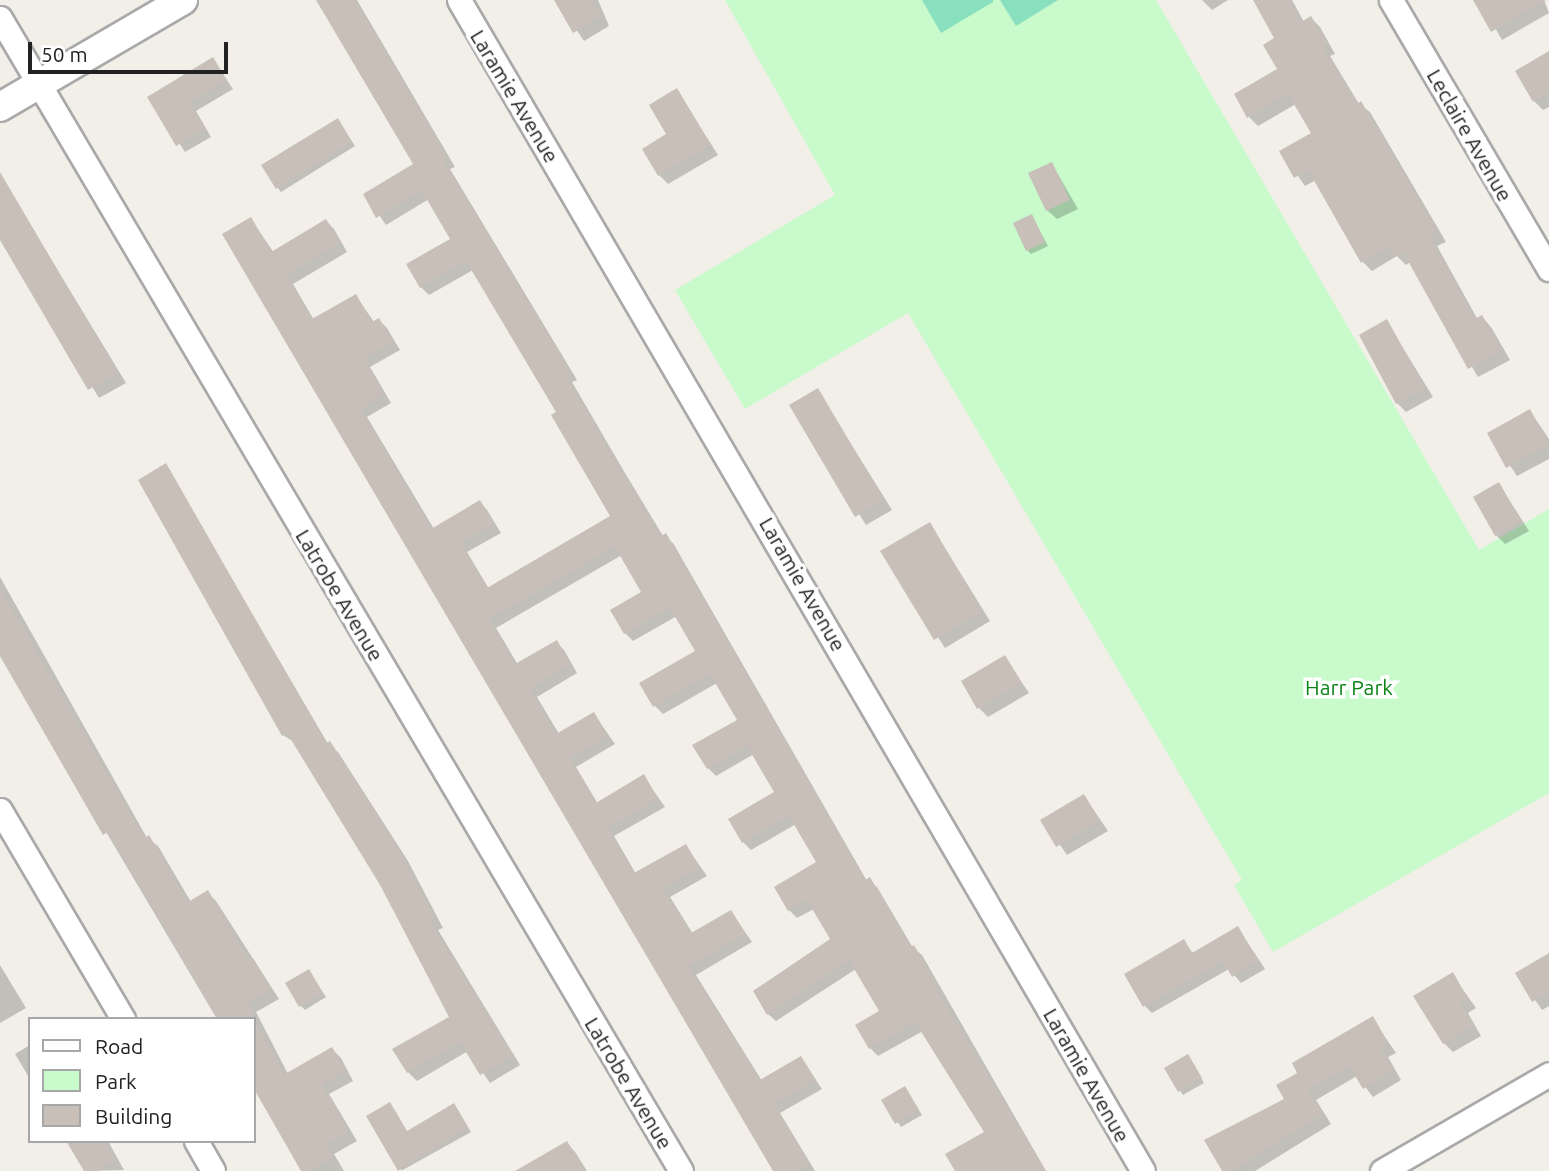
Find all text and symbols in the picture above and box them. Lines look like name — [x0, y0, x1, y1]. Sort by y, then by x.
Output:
street label: Laramie Avenue — [465, 25, 565, 167]
scale bar — [32, 28, 231, 72]
text: 50 m — [41, 42, 88, 66]
street label: Leclaire Avenue — [1422, 64, 1518, 206]
street label: Laramie Avenue — [754, 512, 852, 656]
street label: Latrobe Avenue — [291, 524, 389, 666]
park label: Harr Park — [1305, 674, 1393, 700]
street label: Laramie Avenue — [1038, 1003, 1136, 1147]
street label: Latrobe Avenue — [580, 1012, 678, 1154]
legend — [28, 1017, 256, 1143]
text: Road — [95, 1034, 143, 1058]
text: Park — [95, 1069, 137, 1093]
text: Building — [95, 1104, 172, 1128]

